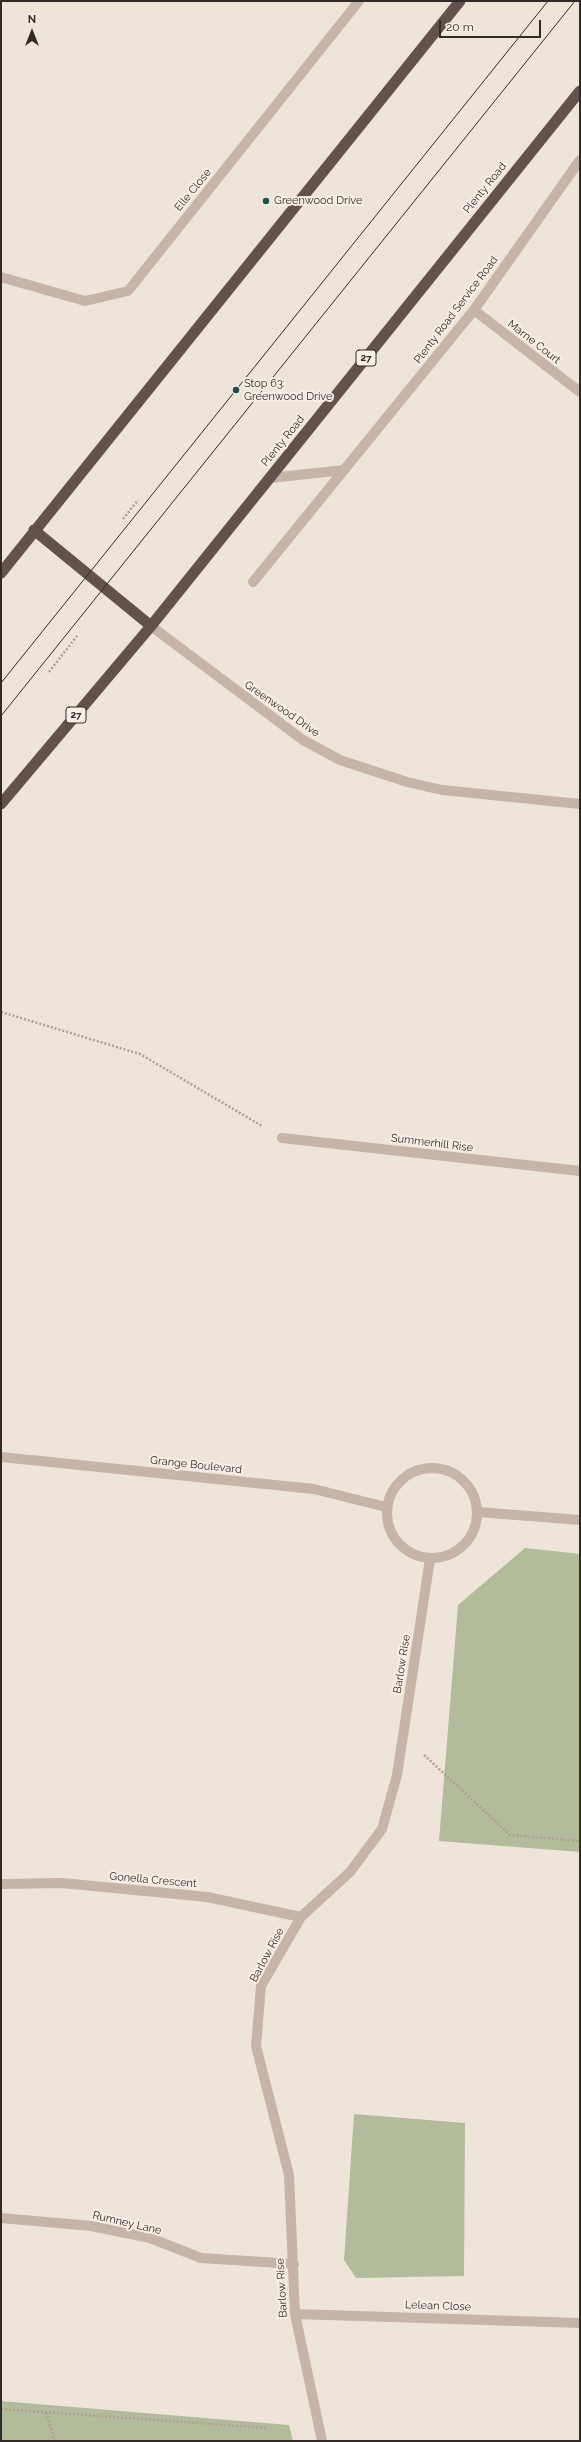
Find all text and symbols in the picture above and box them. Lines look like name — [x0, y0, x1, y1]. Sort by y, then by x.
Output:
north arrow — [12, 12, 52, 52]
scale bar — [441, 12, 543, 38]
text: N — [28, 13, 36, 26]
text: 20 m — [446, 20, 474, 34]
street label: Plenty Road — [461, 160, 509, 216]
street label: Elle Close — [172, 166, 214, 214]
place label: Greenwood Drive — [274, 194, 362, 208]
marker: Greenwood Drive — [261, 196, 271, 206]
street label: Plenty Road Service Road — [411, 254, 501, 366]
street label: Marne Court — [505, 317, 563, 367]
road number: 27 — [356, 350, 376, 366]
place label: Stop 63: Greenwood Drive — [244, 377, 332, 403]
marker: Stop 63: Greenwood Drive — [231, 385, 241, 395]
street label: Plenty Road — [259, 413, 307, 469]
street label: Greenwood Drive — [242, 678, 322, 740]
road number: 27 — [66, 707, 86, 723]
street label: Summerhill Rise — [390, 1131, 474, 1155]
street label: Grange Boulevard — [149, 1454, 243, 1476]
street label: Barlow Rise — [391, 1634, 413, 1694]
street label: Gonella Crescent — [109, 1870, 197, 1890]
street label: Barlow Rise — [247, 1926, 287, 1984]
street label: Rumney Lane — [91, 2209, 163, 2237]
street label: Barlow Rise — [274, 2258, 290, 2318]
street label: Lelean Close — [405, 2298, 471, 2314]

